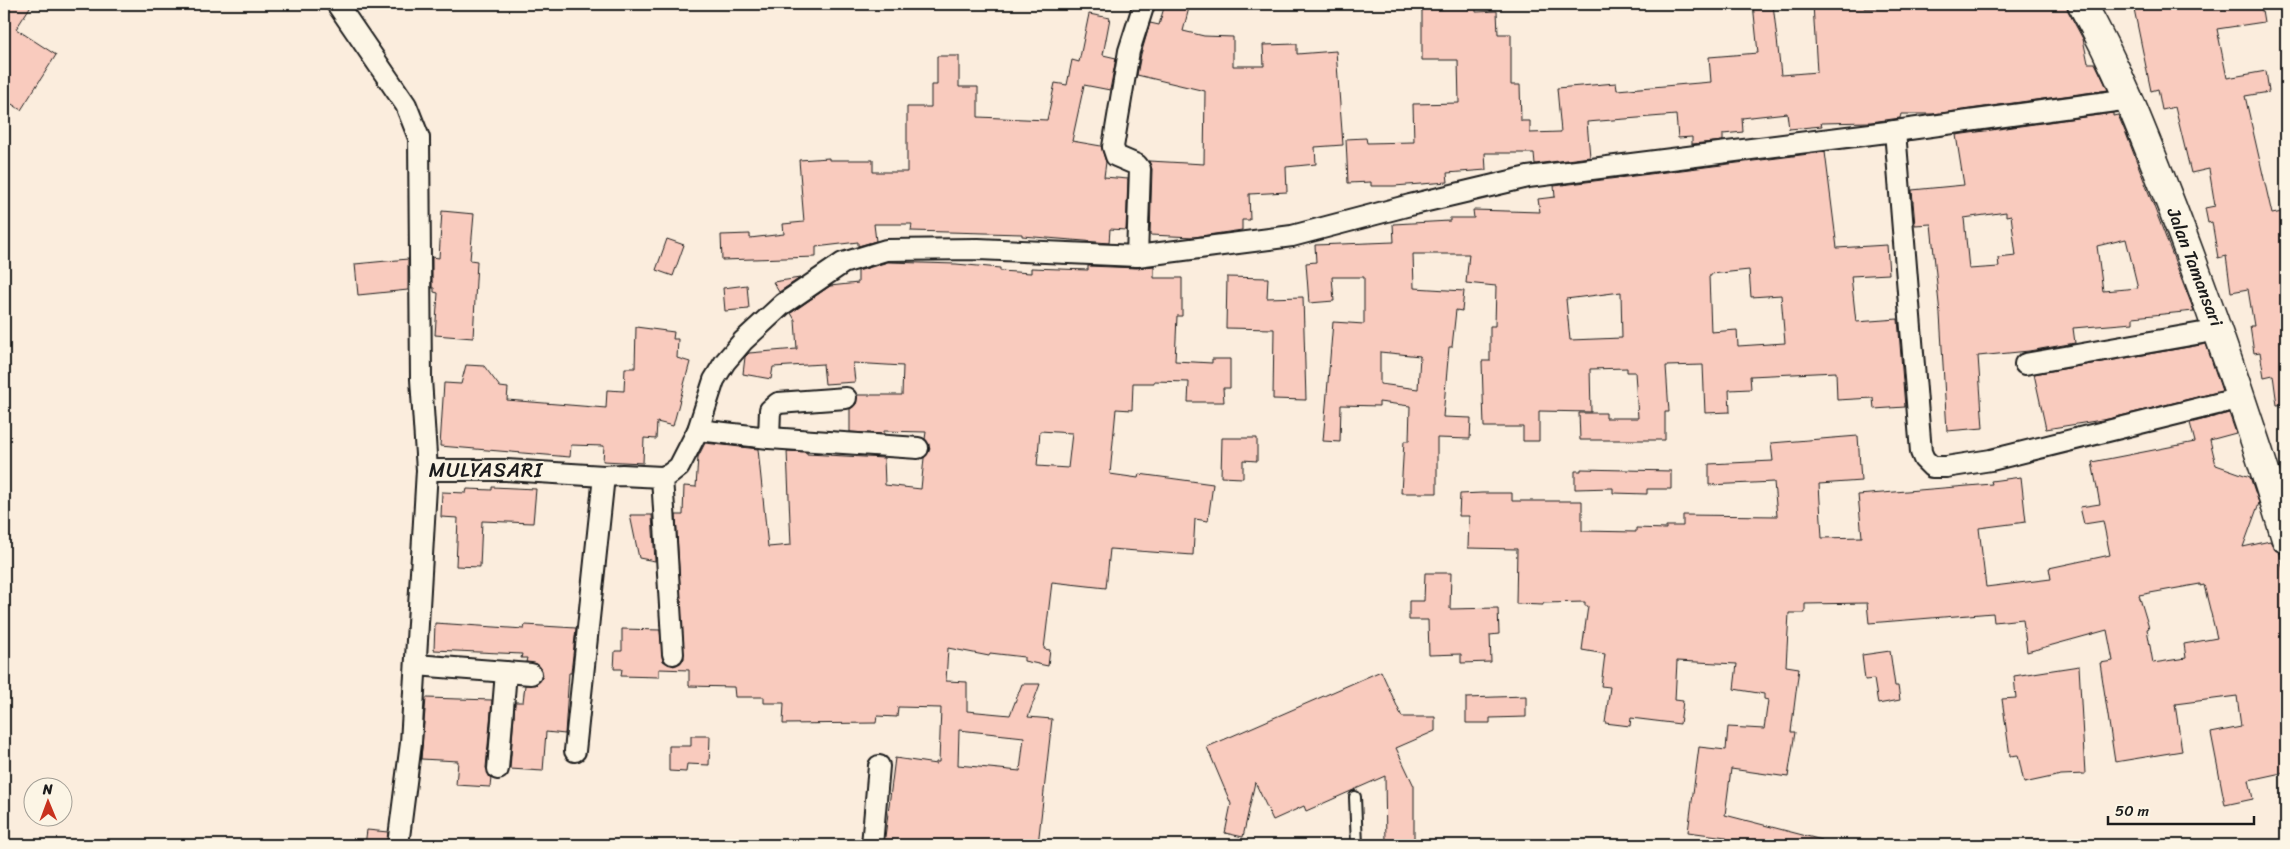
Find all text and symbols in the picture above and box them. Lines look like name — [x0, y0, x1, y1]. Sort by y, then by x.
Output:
street label: Jalan Tamansari — [2157, 202, 2233, 332]
district label: MULYASARI — [429, 453, 543, 488]
north arrow — [22, 776, 72, 826]
text: N — [42, 777, 53, 802]
scale bar — [2108, 794, 2254, 826]
text: 50 m — [2115, 798, 2150, 824]

